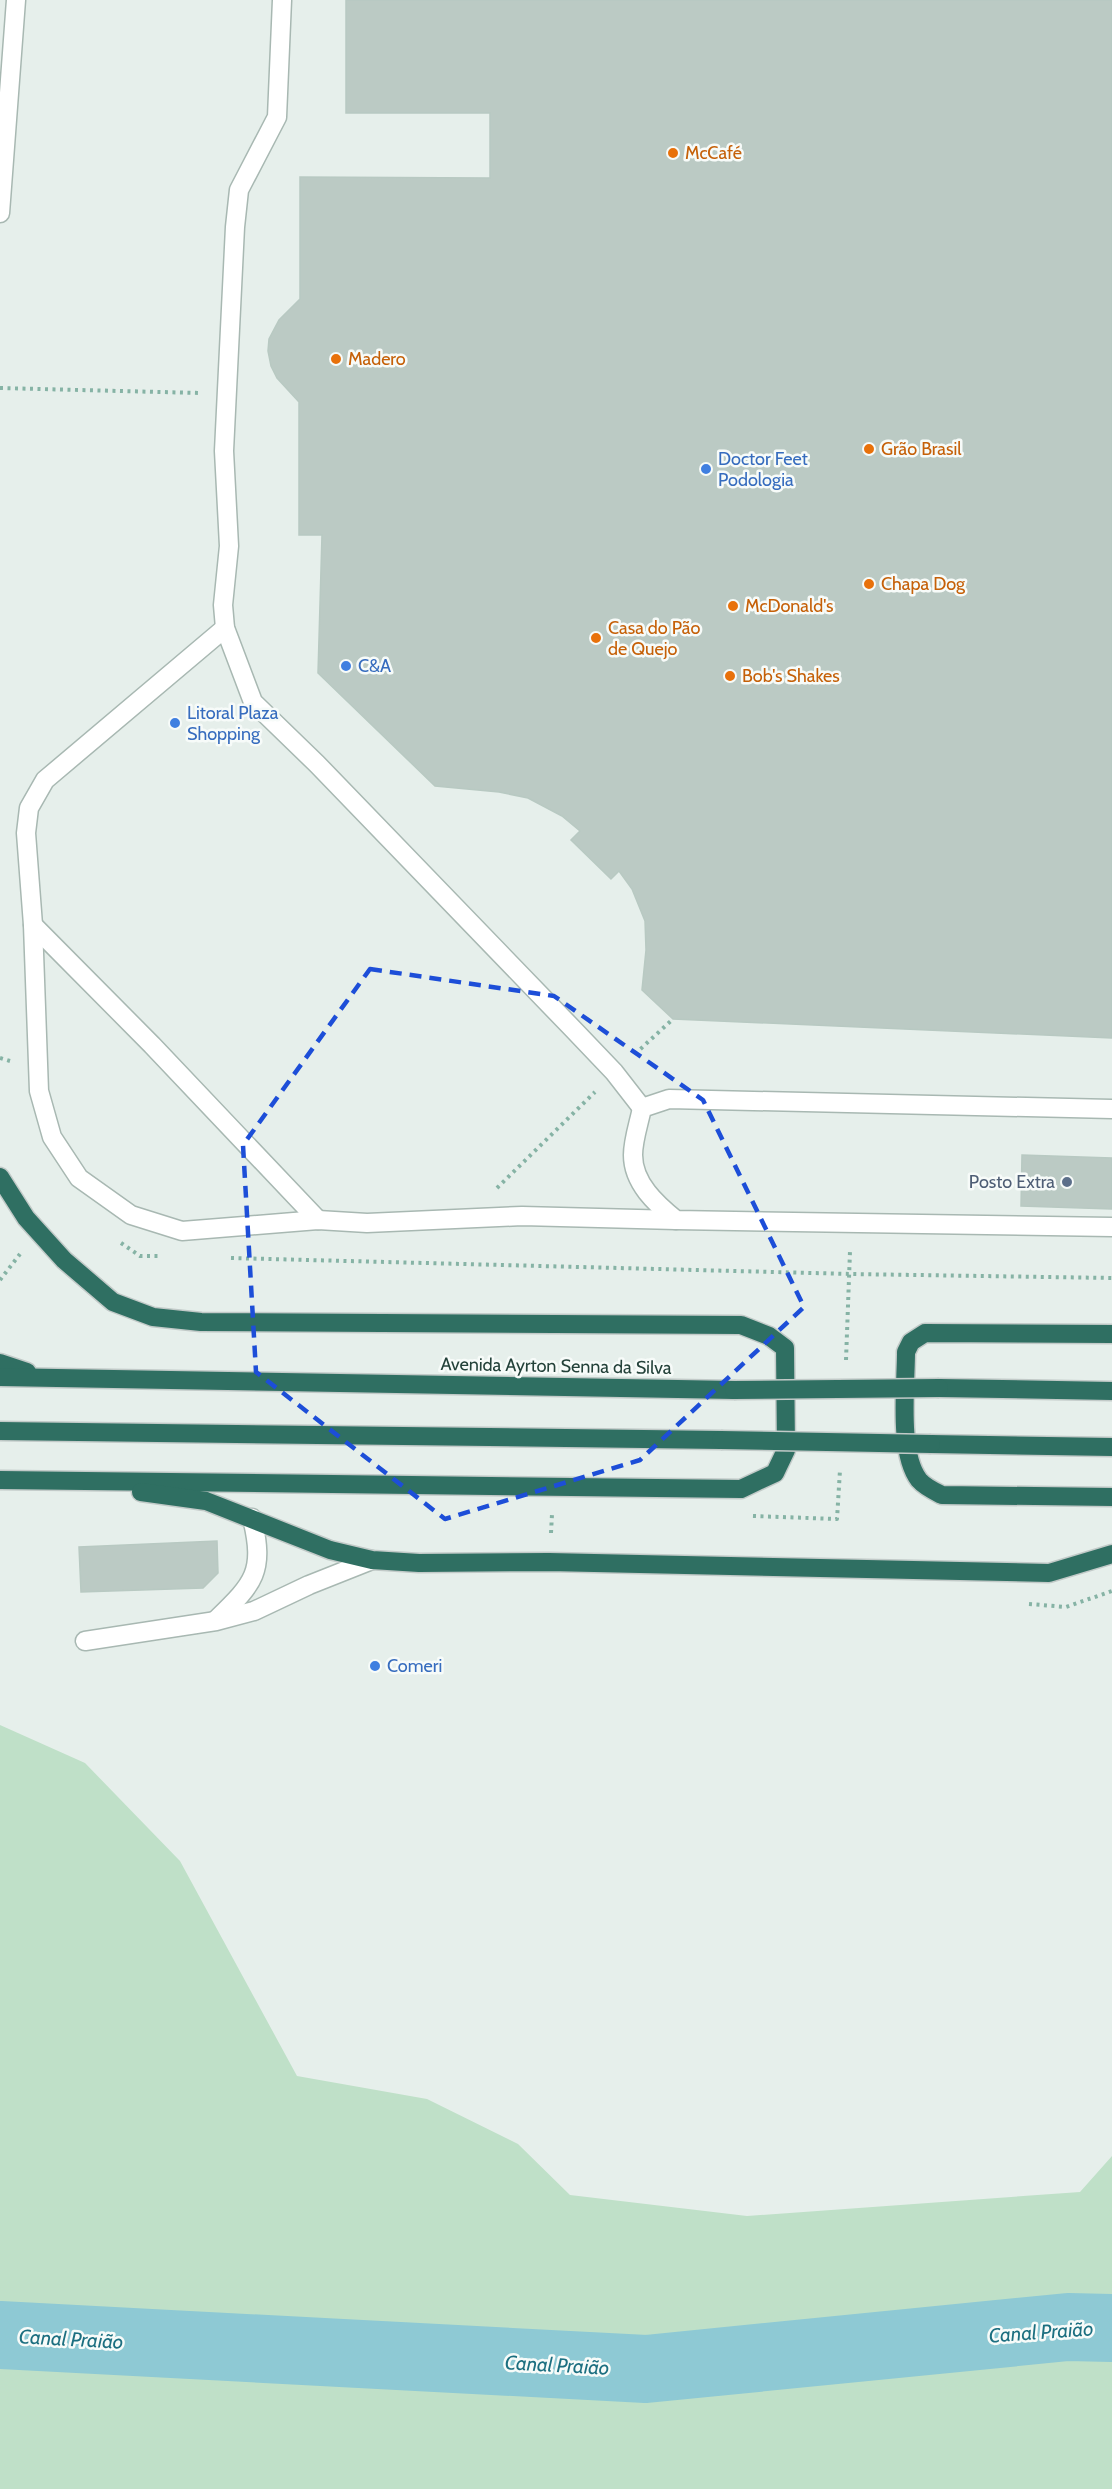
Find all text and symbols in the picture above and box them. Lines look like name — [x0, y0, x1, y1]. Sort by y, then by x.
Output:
place label: McCafé — [685, 142, 742, 164]
marker: McCafé — [666, 146, 680, 160]
place label: Madero — [348, 348, 406, 370]
marker: Madero — [329, 352, 343, 366]
place label: Grão Brasil — [881, 438, 962, 460]
marker: Grão Brasil — [862, 442, 876, 456]
place label: Doctor Feet Podologia — [718, 448, 808, 491]
marker: Doctor Feet Podologia — [699, 462, 713, 476]
place label: Chapa Dog — [881, 573, 966, 595]
marker: Chapa Dog — [862, 577, 876, 591]
place label: McDonald's — [745, 595, 833, 617]
marker: McDonald's — [726, 599, 740, 613]
place label: Casa do Pão de Quejo — [608, 617, 700, 660]
marker: Casa do Pão de Quejo — [589, 631, 603, 645]
place label: C&A — [358, 655, 391, 677]
marker: C&A — [339, 659, 353, 673]
place label: Bob's Shakes — [742, 665, 840, 687]
marker: Bob's Shakes — [723, 669, 737, 683]
place label: Litoral Plaza Shopping — [187, 702, 279, 745]
marker: Litoral Plaza Shopping — [168, 716, 182, 730]
place label: Posto Extra — [969, 1171, 1055, 1193]
marker: Posto Extra — [1060, 1175, 1074, 1189]
street label: Avenida Ayrton Senna da Silva — [440, 1353, 672, 1379]
place label: Comeri — [387, 1655, 442, 1677]
marker: Comeri — [368, 1659, 382, 1673]
water label: Canal Praião — [988, 2316, 1094, 2348]
water label: Canal Praião — [18, 2324, 124, 2354]
water label: Canal Praião — [504, 2350, 610, 2380]

